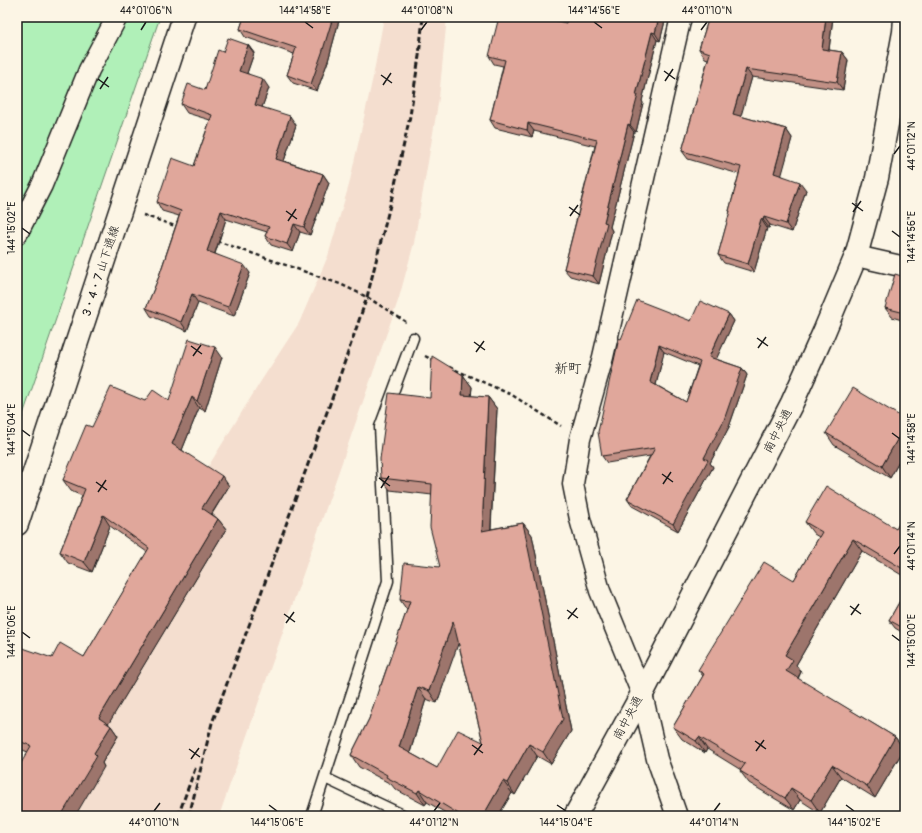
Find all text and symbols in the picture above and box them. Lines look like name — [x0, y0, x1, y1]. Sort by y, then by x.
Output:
text: 44°01'06"N — [120, 5, 172, 17]
text: 144°14'58"E — [279, 5, 331, 17]
text: 44°01'08"N — [401, 5, 453, 17]
text: 144°14'56"E — [568, 5, 620, 17]
text: 44°01'10"N — [682, 5, 732, 17]
text: 44°01'12"N — [906, 121, 918, 171]
text: 144°15'02"E — [6, 202, 18, 254]
text: 144°14'56"E — [906, 211, 918, 263]
street label: 3・4・7 山下通線 — [79, 224, 123, 318]
district label: 新町 — [554, 360, 582, 377]
text: 144°15'04"E — [6, 403, 18, 457]
street label: 南中央通 — [760, 406, 796, 456]
text: 144°14'58"E — [906, 413, 918, 465]
text: 44°01'14"N — [906, 521, 918, 571]
text: 144°15'06"E — [6, 605, 18, 659]
text: 144°15'00"E — [906, 614, 918, 668]
street label: 南中央通 — [610, 693, 646, 743]
text: 44°01'10"N — [129, 817, 179, 829]
text: 144°15'06"E — [250, 817, 304, 829]
text: 44°01'12"N — [409, 817, 459, 829]
text: 144°15'04"E — [539, 817, 593, 829]
text: 44°01'14"N — [689, 817, 739, 829]
text: 144°15'02"E — [828, 817, 880, 829]

